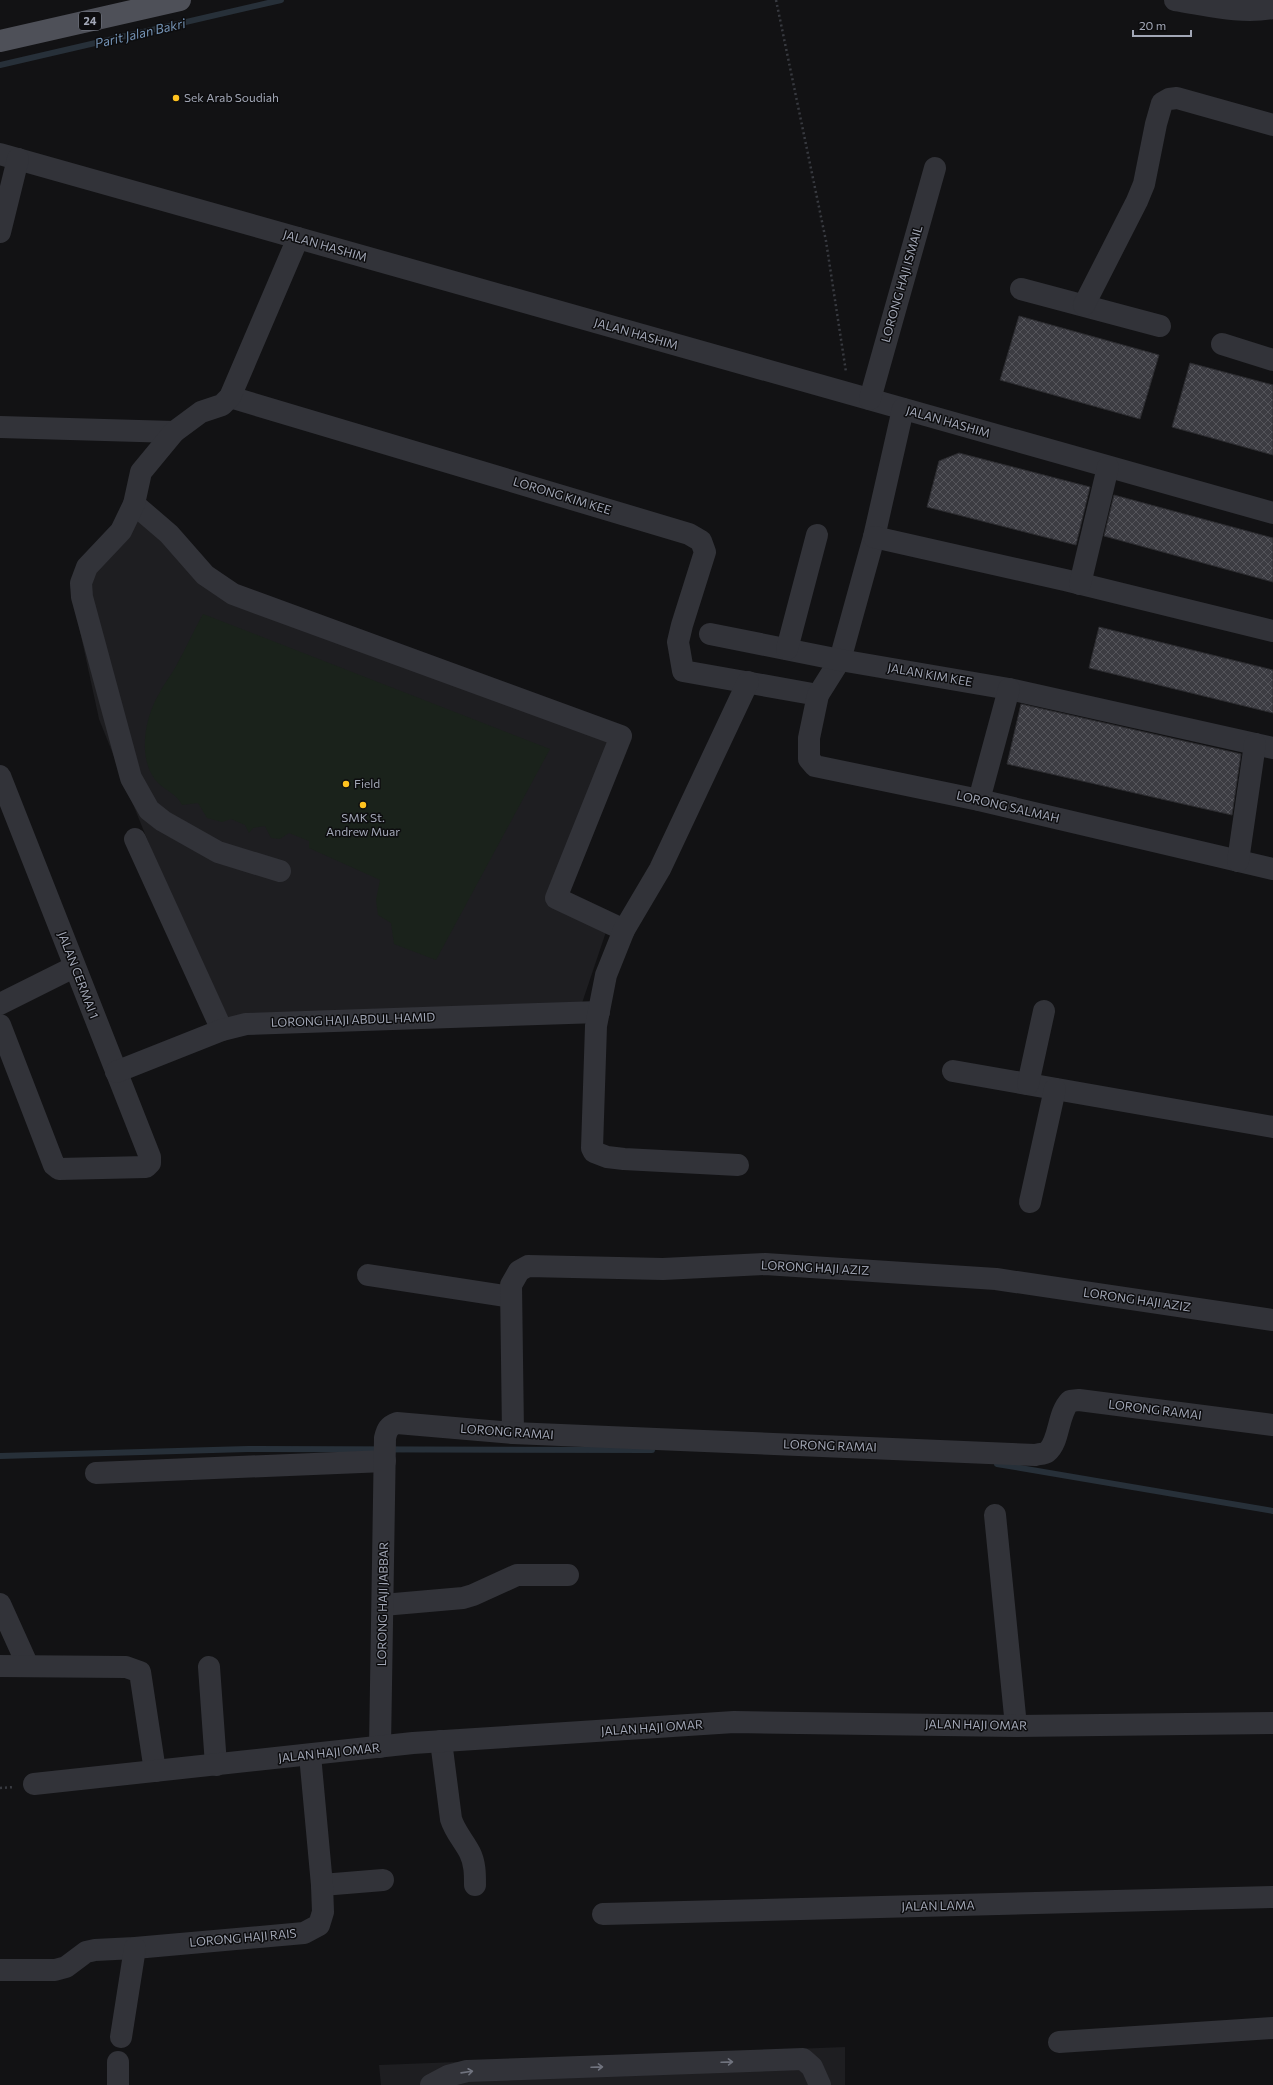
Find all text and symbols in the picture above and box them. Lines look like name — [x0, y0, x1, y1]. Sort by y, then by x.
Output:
road number: 24 — [79, 12, 101, 30]
scale bar — [1133, 12, 1191, 38]
water label: Parit Jalan Bakri — [93, 15, 188, 51]
text: 20 m — [1139, 18, 1166, 32]
place label: Sek Arab Soudiah — [184, 90, 279, 104]
marker: Sek Arab Soudiah — [171, 93, 181, 103]
street label: LORONG HAJI ISMAIL — [878, 223, 925, 344]
street label: JALAN HASHIM — [282, 226, 369, 265]
street label: JALAN HASHIM — [593, 314, 680, 353]
street label: JALAN HASHIM — [905, 402, 992, 441]
street label: LORONG KIM KEE — [512, 473, 613, 517]
street label: JALAN KIM KEE — [887, 660, 974, 689]
place label: Field — [354, 776, 380, 790]
marker: Field — [341, 779, 351, 789]
street label: LORONG SALMAH — [955, 787, 1061, 825]
marker: SMK St. Andrew Muar — [358, 800, 368, 810]
place label: SMK St. Andrew Muar — [326, 810, 400, 838]
street label: JALAN CERMAI 1 — [55, 929, 102, 1021]
street label: LORONG HAJI ABDUL HAMID — [271, 1009, 436, 1030]
street label: LORONG HAJI AZIZ — [760, 1257, 870, 1278]
street label: LORONG HAJI AZIZ — [1082, 1285, 1192, 1314]
street label: LORONG RAMAI — [1108, 1396, 1202, 1422]
street label: LORONG RAMAI — [460, 1421, 554, 1441]
street label: LORONG RAMAI — [783, 1436, 877, 1454]
street label: LORONG HAJI JABBAR — [374, 1542, 391, 1666]
street label: JALAN HAJI OMAR — [601, 1716, 703, 1739]
street label: JALAN HAJI OMAR — [925, 1716, 1027, 1733]
street label: JALAN HAJI OMAR — [277, 1740, 380, 1765]
street label: JALAN LAMA — [901, 1897, 975, 1914]
street label: LORONG HAJI RAIS — [189, 1925, 297, 1950]
one-way arrow — [720, 2058, 733, 2066]
one-way arrow — [590, 2063, 603, 2070]
one-way arrow — [460, 2068, 473, 2076]

